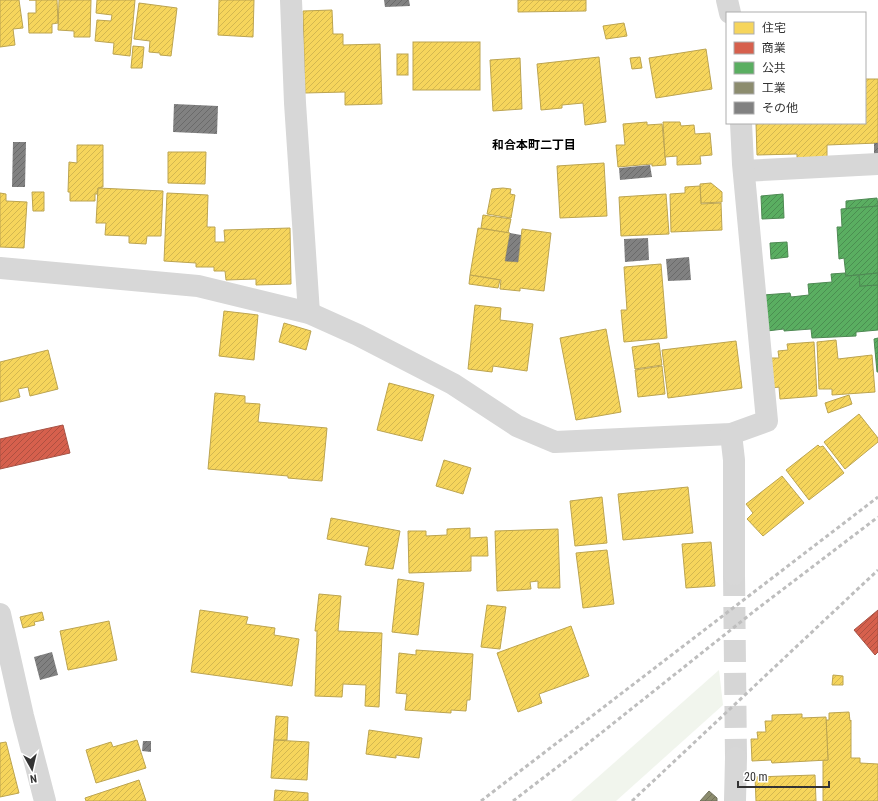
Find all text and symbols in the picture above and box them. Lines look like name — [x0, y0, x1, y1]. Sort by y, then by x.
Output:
legend — [726, 12, 866, 124]
text: 住宅 — [762, 21, 786, 35]
text: 商業 — [762, 41, 786, 55]
text: 公共 — [762, 61, 786, 75]
text: 工業 — [762, 81, 786, 95]
text: その他 — [762, 101, 798, 115]
district label: 和合本町二丁目 — [492, 138, 576, 152]
north arrow — [12, 749, 52, 789]
scale bar — [738, 763, 829, 789]
text: 20 m — [744, 770, 768, 784]
text: N — [29, 772, 38, 785]

